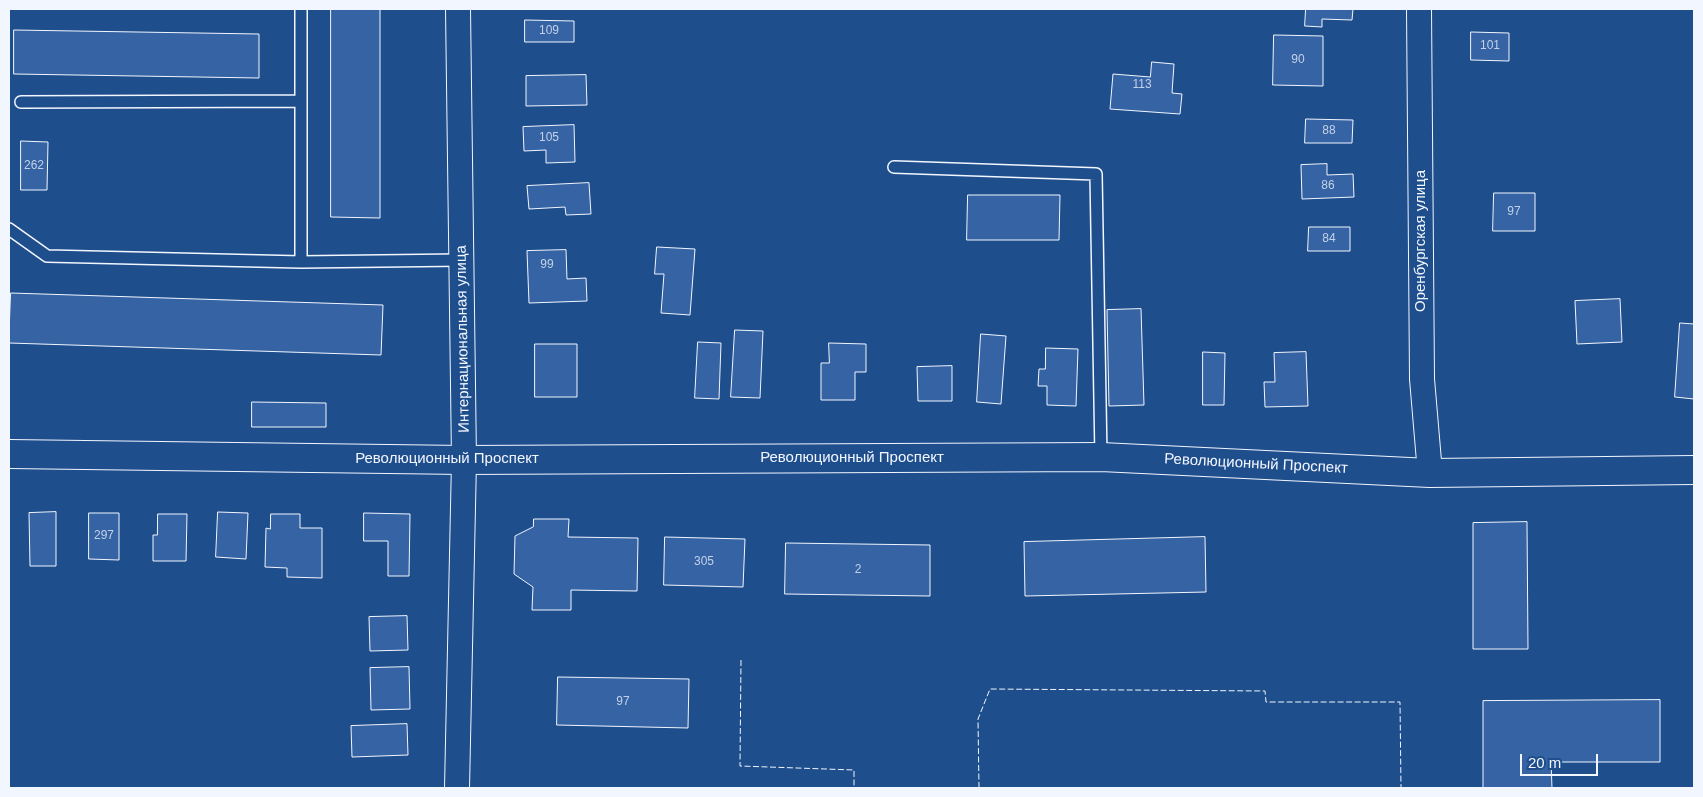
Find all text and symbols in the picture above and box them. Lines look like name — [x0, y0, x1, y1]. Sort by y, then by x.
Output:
house number: 109 — [539, 24, 559, 38]
house number: 101 — [1480, 39, 1500, 53]
house number: 90 — [1291, 53, 1305, 67]
house number: 113 — [1132, 78, 1152, 92]
house number: 88 — [1322, 124, 1336, 138]
house number: 105 — [539, 131, 559, 145]
house number: 262 — [24, 159, 44, 173]
street label: Оренбургская улица — [1412, 170, 1430, 312]
house number: 86 — [1321, 179, 1335, 193]
house number: 97 — [1507, 205, 1521, 219]
house number: 84 — [1322, 232, 1336, 246]
street label: Интернациональная улица — [452, 245, 474, 433]
house number: 99 — [540, 258, 554, 272]
street label: Революционный Проспект — [760, 449, 944, 467]
street label: Революционный Проспект — [355, 450, 539, 468]
street label: Революционный Проспект — [1164, 450, 1348, 478]
house number: 297 — [94, 529, 114, 543]
house number: 305 — [694, 555, 714, 569]
house number: 2 — [855, 563, 861, 577]
house number: 97 — [616, 695, 630, 709]
scale bar — [1523, 744, 1600, 776]
text: 20 m — [1528, 754, 1561, 771]

